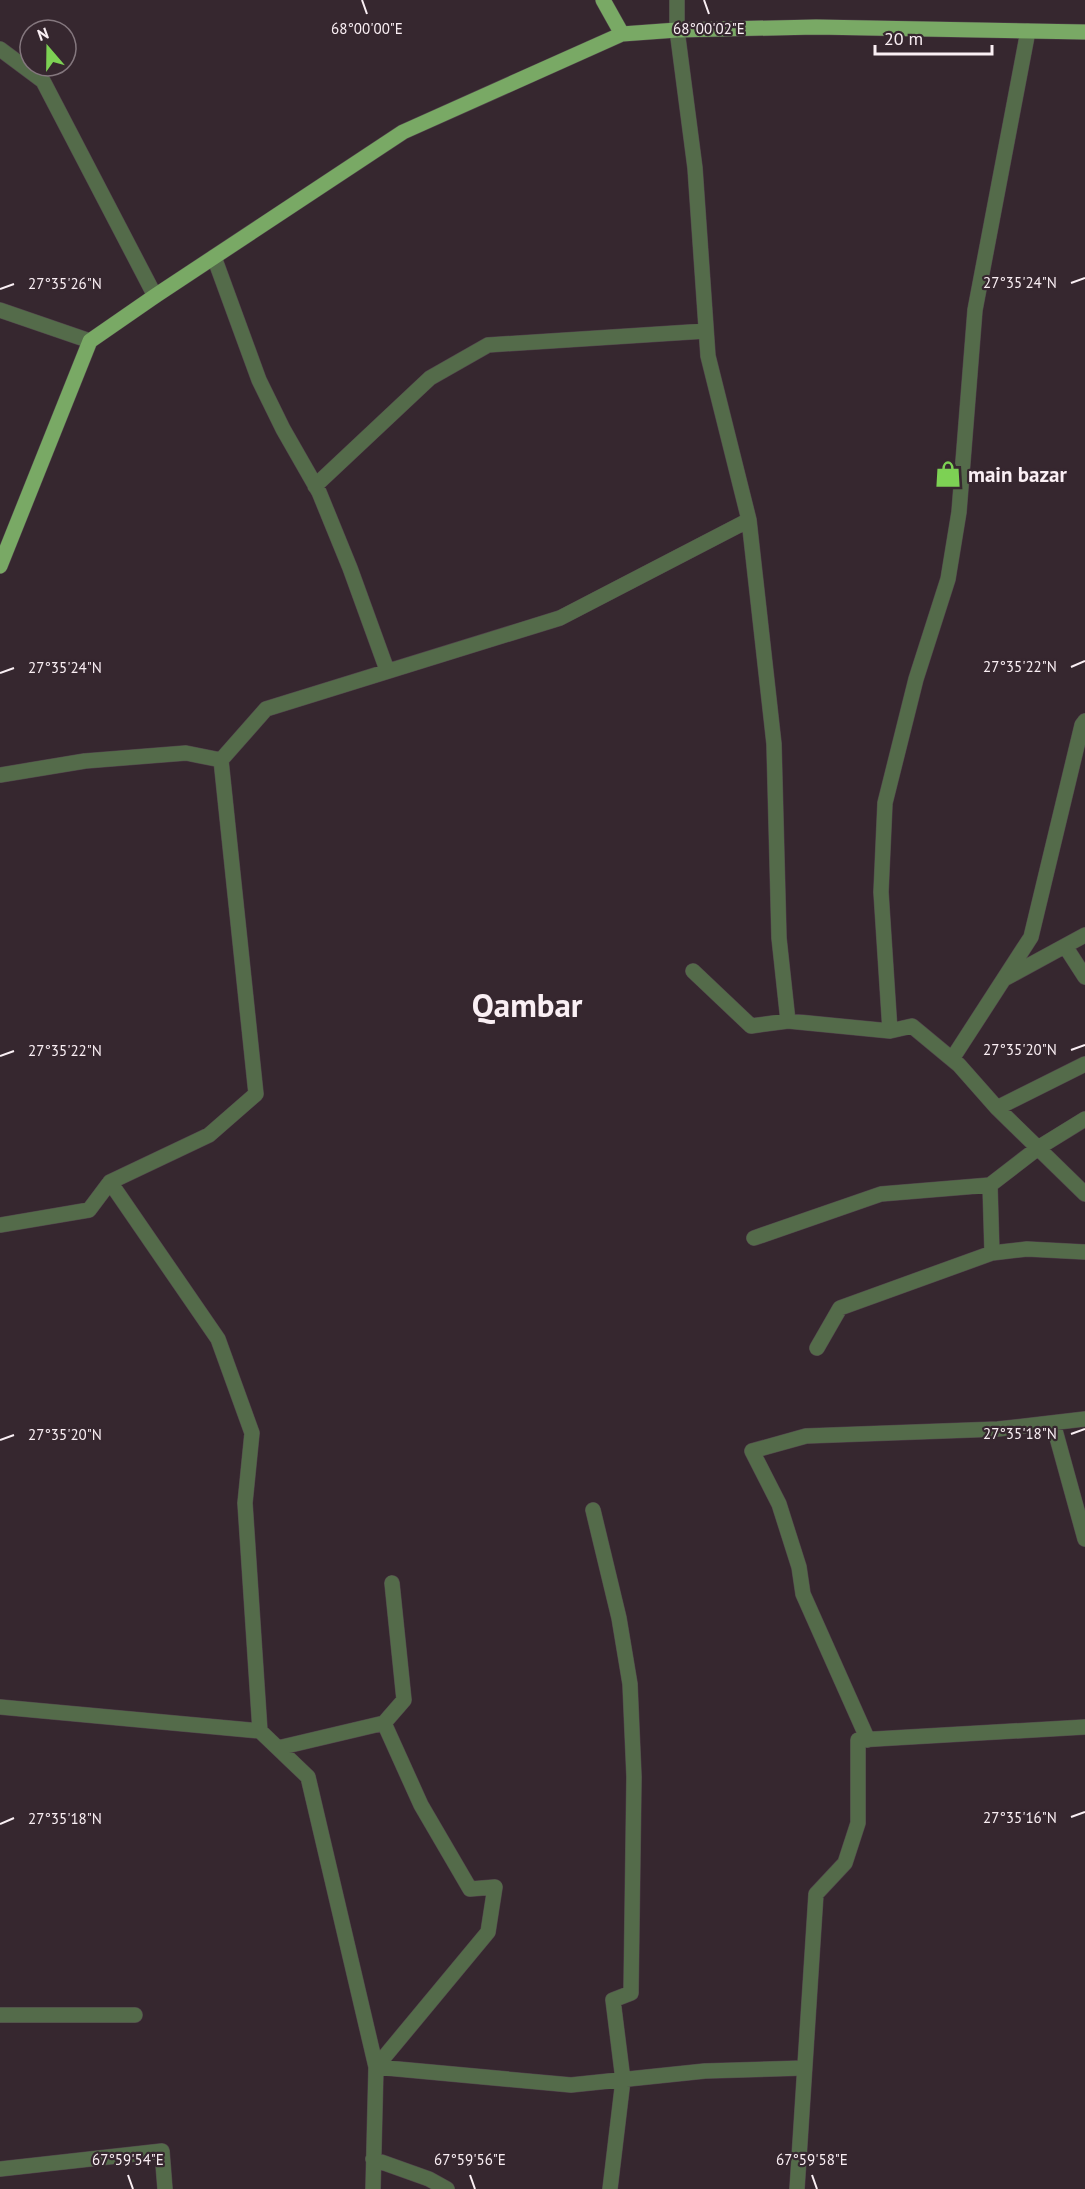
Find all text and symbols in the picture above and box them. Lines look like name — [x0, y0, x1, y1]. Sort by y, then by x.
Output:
north arrow — [18, 18, 78, 78]
scale bar — [875, 18, 992, 56]
text: 68°00'00"E — [331, 19, 403, 38]
text: 68°00'02"E — [673, 19, 745, 38]
text: N — [35, 23, 51, 45]
text: 20 m — [884, 27, 923, 50]
text: 27°35'24"N — [983, 273, 1057, 292]
text: 27°35'26"N — [28, 274, 102, 293]
shop icon: main bazar — [933, 459, 963, 489]
place label: main bazar — [968, 461, 1067, 488]
text: 27°35'22"N — [983, 657, 1057, 676]
text: 27°35'24"N — [28, 658, 102, 677]
district label: Qambar — [472, 983, 583, 1026]
text: 27°35'20"N — [983, 1040, 1057, 1059]
text: 27°35'22"N — [28, 1041, 102, 1060]
text: 27°35'18"N — [983, 1424, 1057, 1443]
text: 27°35'20"N — [28, 1425, 102, 1444]
text: 27°35'16"N — [983, 1808, 1057, 1827]
text: 27°35'18"N — [28, 1809, 102, 1828]
text: 67°59'54"E — [92, 2150, 164, 2169]
text: 67°59'56"E — [434, 2150, 506, 2169]
text: 67°59'58"E — [776, 2150, 848, 2169]

